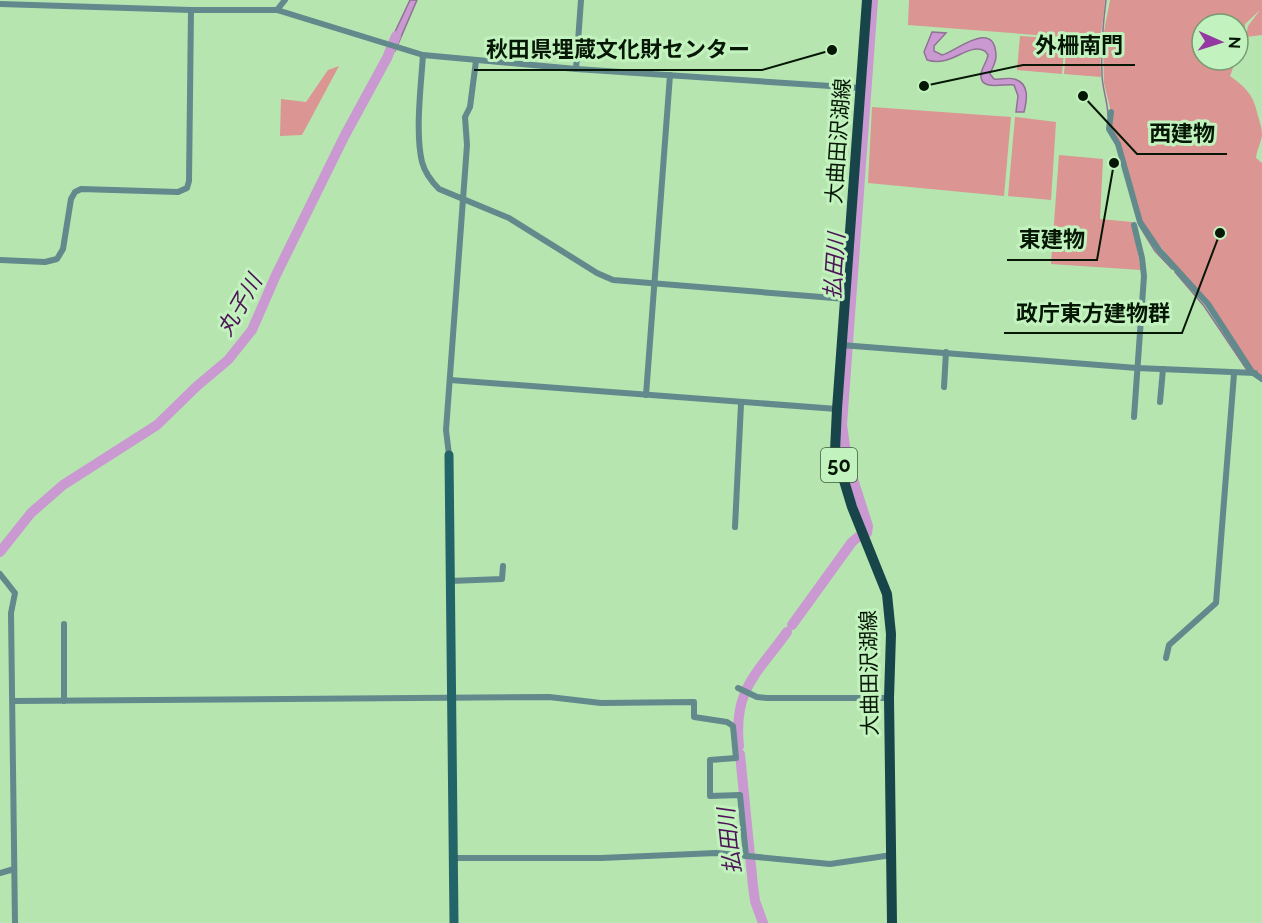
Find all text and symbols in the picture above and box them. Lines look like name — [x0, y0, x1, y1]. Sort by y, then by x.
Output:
north arrow — [1190, 12, 1250, 72]
callout: 外柵南門 — [1023, 25, 1135, 65]
callout: 秋田県埋蔵文化財センター — [474, 30, 762, 70]
text: 外柵南門 — [1035, 32, 1123, 58]
text: 秋田県埋蔵文化財センター — [486, 36, 750, 62]
text: N — [1225, 36, 1244, 49]
street label: 大曲田沢湖線 — [821, 77, 855, 205]
callout: 西建物 — [1137, 114, 1227, 154]
text: 西建物 — [1149, 120, 1215, 146]
callout: 東建物 — [1007, 220, 1097, 260]
text: 東建物 — [1019, 226, 1085, 252]
water label: 払田川 — [819, 230, 849, 300]
water label: 丸子川 — [211, 268, 268, 340]
callout: 政庁東方建物群 — [1004, 293, 1182, 333]
text: 政庁東方建物群 — [1016, 300, 1170, 326]
road number: 50 — [821, 448, 857, 482]
street label: 大曲田沢湖線 — [855, 610, 883, 736]
water label: 払田川 — [712, 805, 745, 875]

